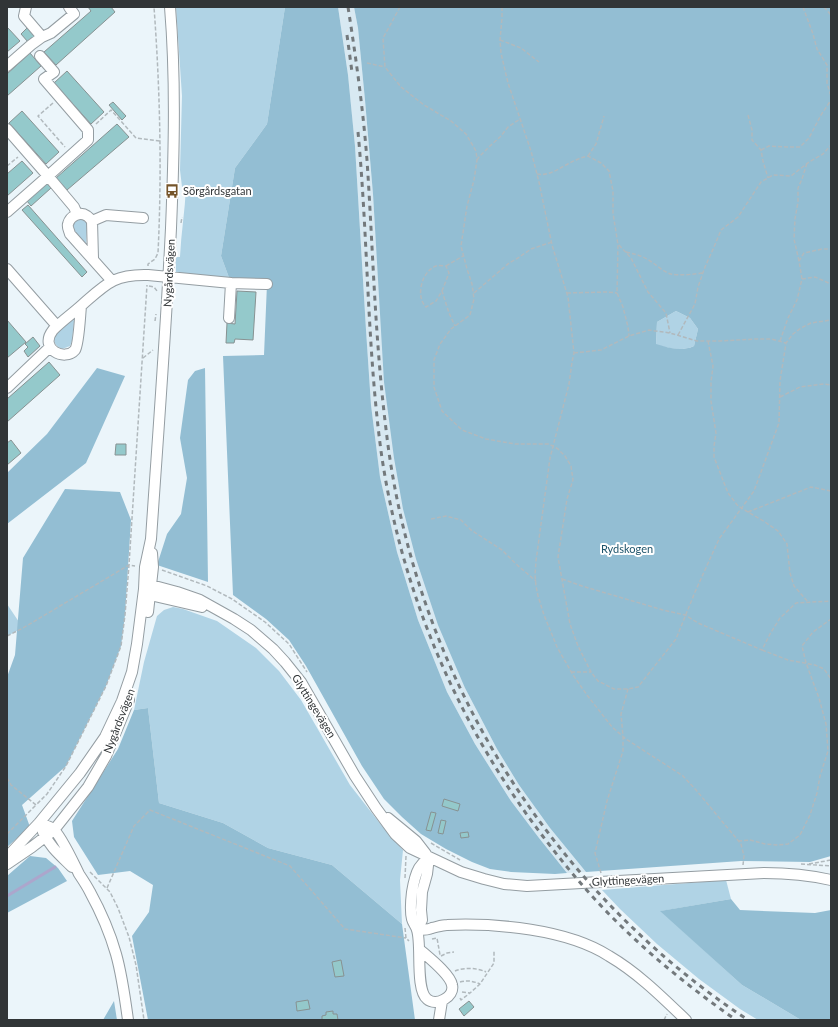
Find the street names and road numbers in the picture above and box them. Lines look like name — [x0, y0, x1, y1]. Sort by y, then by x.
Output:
street label: Nygårdsvägen — [160, 239, 177, 307]
street label: Glyttingevägen — [290, 672, 339, 740]
street label: Nygårdsvägen — [100, 687, 137, 755]
street label: Glyttingevägen — [591, 871, 665, 888]

